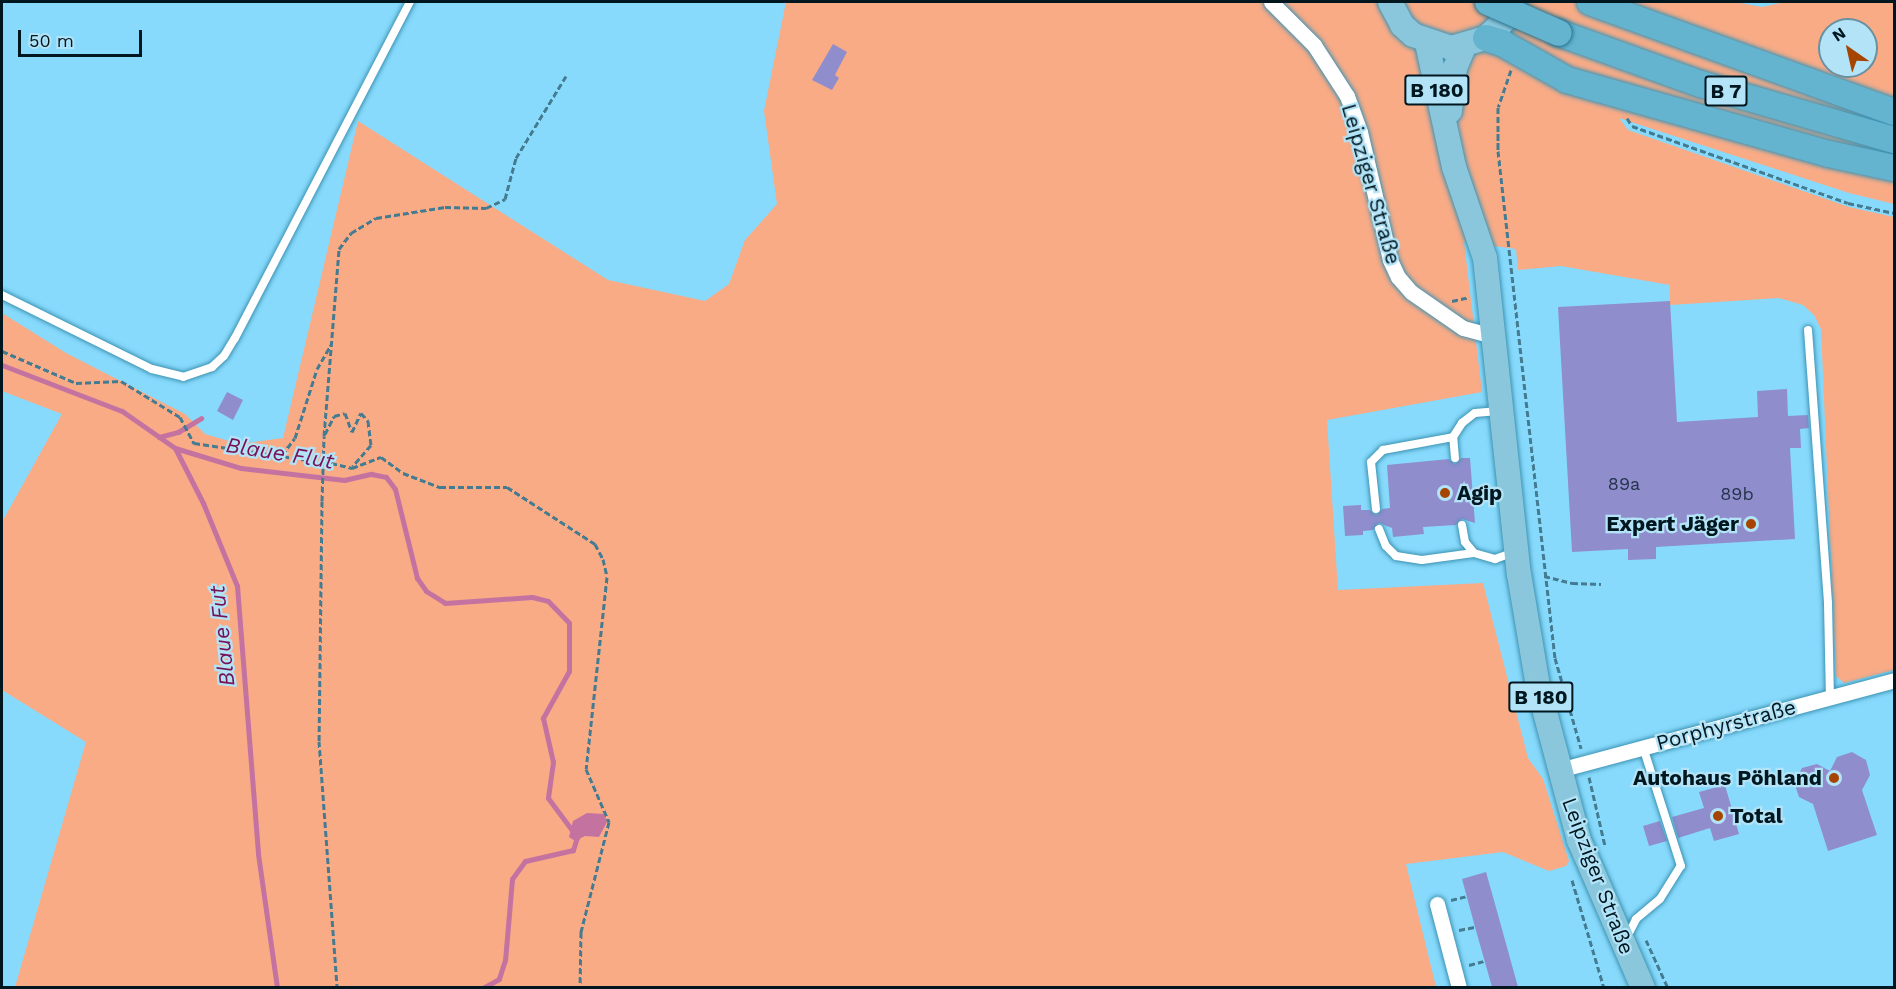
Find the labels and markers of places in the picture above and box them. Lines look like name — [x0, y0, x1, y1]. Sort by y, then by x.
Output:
place label: Agip — [1457, 480, 1502, 506]
marker: Agip — [1438, 486, 1452, 500]
place label: Expert Jäger — [1606, 511, 1739, 537]
marker: Expert Jäger — [1744, 517, 1758, 531]
place label: Autohaus Pöhland — [1633, 765, 1822, 791]
marker: Autohaus Pöhland — [1827, 771, 1841, 785]
place label: Total — [1730, 803, 1783, 829]
marker: Total — [1711, 809, 1725, 823]

